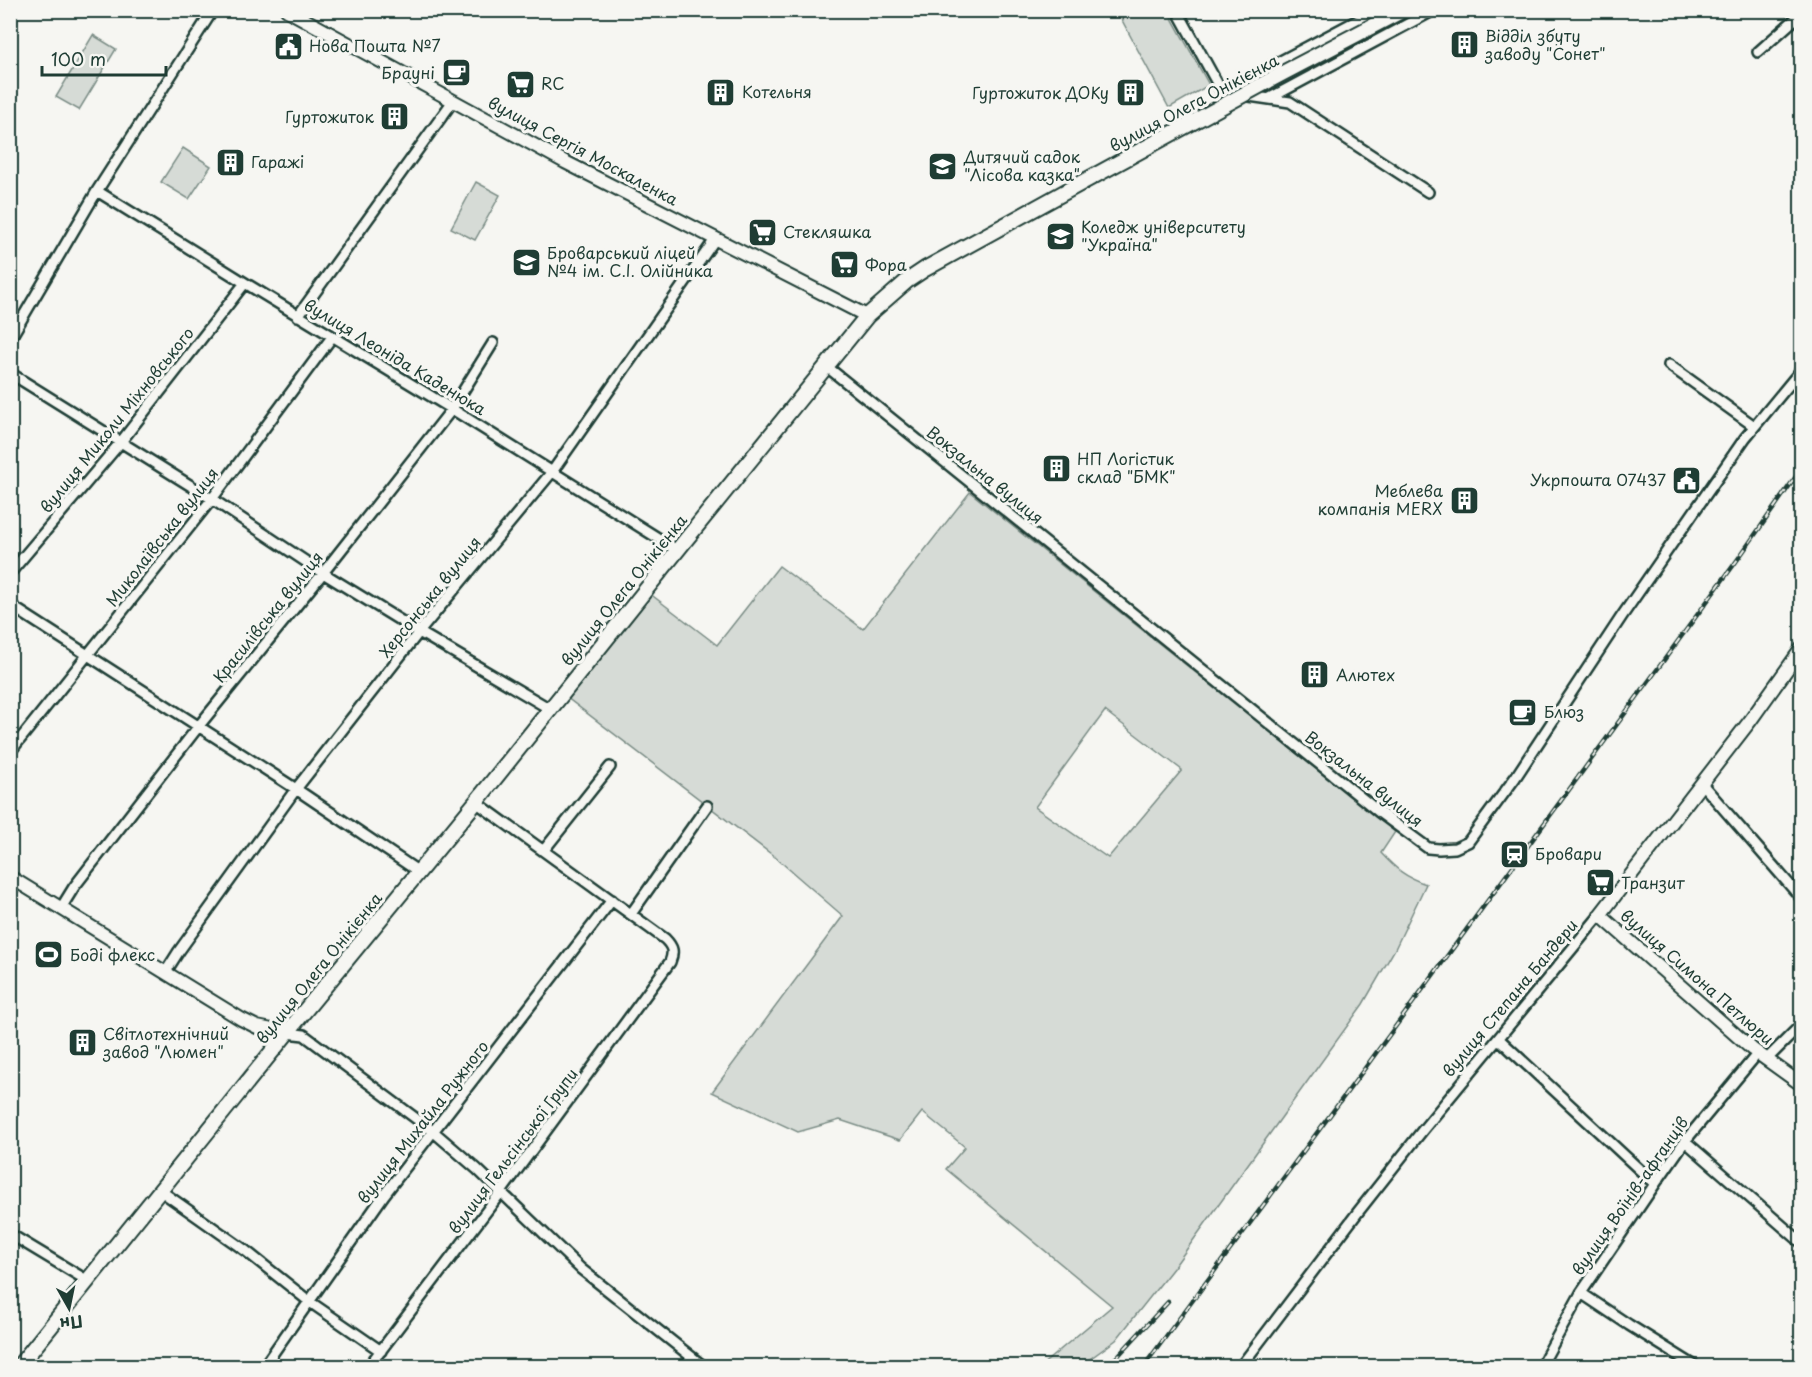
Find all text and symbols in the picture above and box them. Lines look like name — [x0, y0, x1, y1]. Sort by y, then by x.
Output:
place label: Відділ збуту заводу "Сонет" — [1484, 23, 1606, 65]
building icon: Відділ збуту заводу "Сонет" — [1448, 29, 1480, 61]
public building icon: Нова Пошта №7 — [272, 30, 304, 62]
place label: Нова Пошта №7 — [309, 33, 441, 57]
scale bar — [42, 39, 166, 77]
text: 100 m — [51, 45, 106, 72]
street label: вулиця Олега Онікієнка — [1105, 47, 1283, 157]
cafe icon: Брауні — [440, 57, 472, 89]
place label: Брауні — [381, 60, 435, 84]
supermarket icon: RC — [504, 68, 536, 100]
place label: RC — [541, 71, 565, 95]
building icon: Котельня — [705, 76, 737, 108]
building icon: Гуртожиток ДОКу — [1114, 77, 1146, 109]
place label: Котельня — [742, 79, 812, 103]
place label: Гуртожиток ДОКу — [972, 80, 1109, 104]
street label: вулиця Сергія Москаленка — [484, 90, 683, 211]
building icon: Гуртожиток — [379, 101, 411, 133]
place label: Гуртожиток — [285, 104, 374, 128]
place label: Дитячий садок "Лісова казка" — [963, 144, 1081, 186]
building icon: Гаражі — [214, 146, 246, 178]
place label: Гаражі — [251, 149, 304, 173]
school or university icon: Дитячий садок "Лісова казка" — [927, 150, 959, 182]
place label: Коледж університету "Україна" — [1081, 214, 1246, 256]
supermarket icon: Стекляшка — [746, 216, 778, 248]
place label: Стекляшка — [783, 219, 871, 243]
school or university icon: Коледж університету "Україна" — [1044, 220, 1076, 252]
place label: Броварський ліцей №4 ім. С.І. Олійника — [547, 240, 713, 282]
school or university icon: Броварський ліцей №4 ім. С.І. Олійника — [510, 246, 542, 278]
supermarket icon: Фора — [828, 249, 860, 281]
place label: Фора — [865, 252, 907, 276]
street label: вулиця Леоніда Каденюка — [300, 292, 491, 420]
street label: вулиця Миколи Міхновського — [34, 321, 199, 517]
street label: Вокзальна вулиця — [922, 420, 1049, 529]
place label: НП Логістик склад "БМК" — [1077, 446, 1176, 488]
building icon: НП Логістик склад "БМК" — [1040, 452, 1072, 484]
street label: Миколаївська вулиця — [99, 462, 223, 611]
public building icon: Укрпошта 07437 — [1671, 464, 1703, 496]
place label: Укрпошта 07437 — [1530, 467, 1666, 491]
place label: Меблева компанія MERX — [1318, 478, 1443, 520]
building icon: Меблева компанія MERX — [1448, 484, 1480, 516]
street label: вулиця Олега Онікієнка — [554, 508, 692, 670]
street label: Херсонська вулиця — [373, 531, 486, 662]
street label: Красилівська вулиця — [207, 546, 328, 687]
building icon: Алютех — [1299, 659, 1331, 691]
place label: Алютех — [1336, 662, 1395, 686]
cafe icon: Блюз — [1507, 696, 1539, 728]
place label: Блюз — [1544, 699, 1584, 723]
street label: Вокзальна вулиця — [1300, 724, 1429, 832]
station icon: Бровари — [1498, 838, 1530, 870]
place label: Бровари — [1535, 841, 1602, 865]
supermarket icon: Транзит — [1584, 867, 1616, 899]
place label: Транзит — [1621, 870, 1685, 894]
street label: вулиця Олега Онікієнка — [249, 886, 387, 1048]
street label: вулиця Симона Петлюри — [1616, 903, 1779, 1050]
street label: вулиця Степана Бандери — [1436, 913, 1582, 1081]
sports icon: Боді флекс — [33, 939, 65, 971]
place label: Боді флекс — [70, 942, 155, 966]
place label: Світлотехнічний завод "Люмен" — [102, 1021, 229, 1063]
building icon: Світлотехнічний завод "Люмен" — [66, 1027, 98, 1059]
street label: вулиця Михайла Ружного — [351, 1035, 494, 1208]
street label: вулиця Гельсінської Групи — [442, 1063, 583, 1238]
street label: вулиця Воїнів-афганців — [1565, 1111, 1693, 1280]
north arrow — [39, 1278, 99, 1338]
text: Пн — [58, 1310, 85, 1337]

